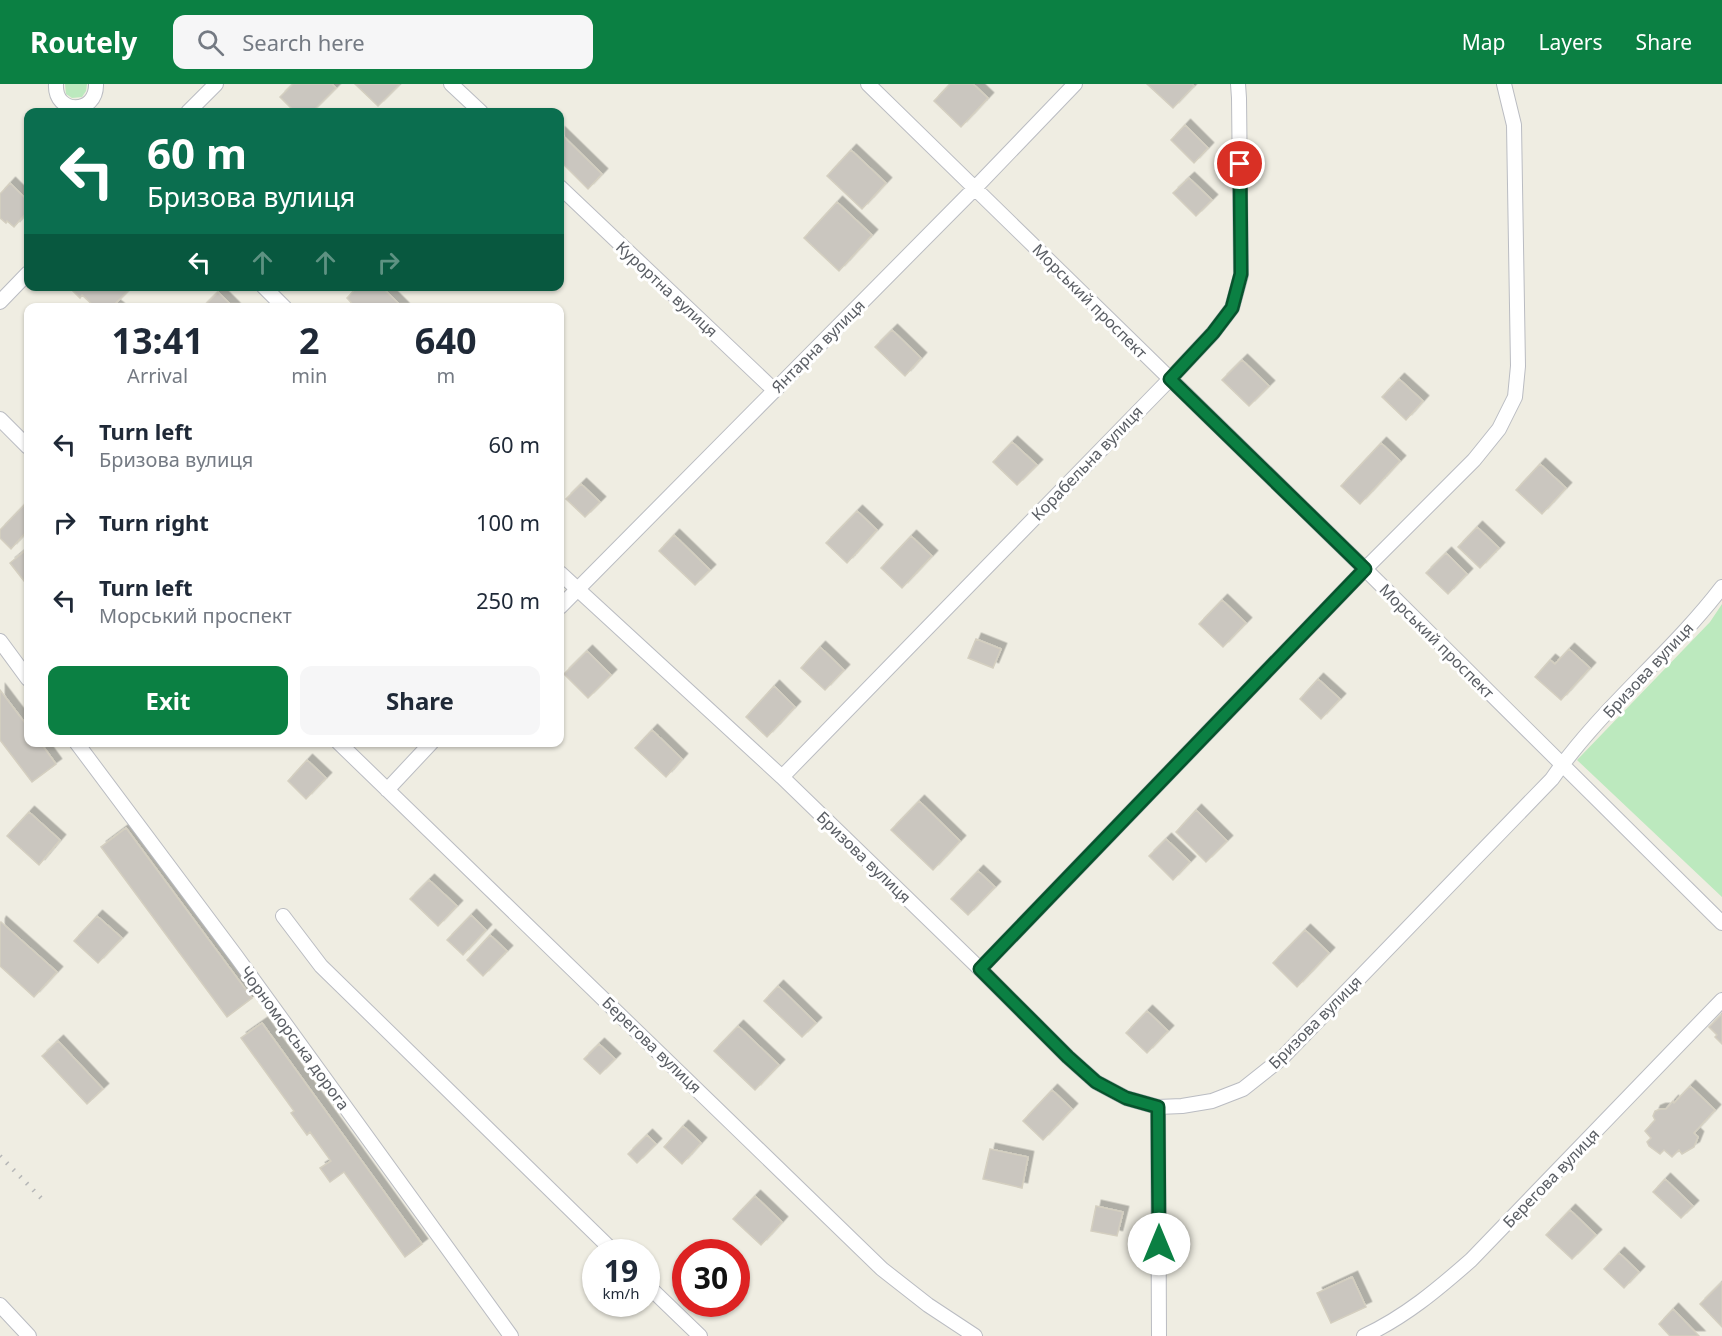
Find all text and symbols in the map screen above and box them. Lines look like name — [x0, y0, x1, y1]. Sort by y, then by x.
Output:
search box — [173, 15, 593, 69]
text: Routely — [30, 23, 137, 61]
icon: search — [194, 26, 227, 59]
text: Search here — [242, 27, 365, 57]
text: Map — [1462, 28, 1506, 56]
text: Layers — [1539, 28, 1603, 56]
text: Share — [1636, 28, 1692, 56]
text: 60 m — [147, 124, 247, 181]
icon: left — [48, 132, 126, 210]
pin — [1214, 138, 1265, 189]
icon: arrive — [1223, 147, 1256, 180]
text: Бризова вулиця — [147, 178, 355, 215]
street label: Курортна вулиця — [611, 236, 723, 342]
street label: Морський проспект — [1028, 239, 1153, 364]
icon: left — [183, 246, 216, 279]
icon: ahead — [246, 246, 279, 279]
icon: ahead — [309, 246, 342, 279]
icon: right — [372, 246, 405, 279]
street label: Янтарна вулиця — [767, 295, 869, 397]
text: 13:41 — [111, 316, 204, 365]
text: 2 — [299, 316, 320, 365]
text: 640 — [415, 316, 477, 365]
text: Arrival — [127, 362, 188, 389]
text: min — [291, 362, 327, 389]
text: m — [436, 362, 455, 389]
street label: Корабельна вулиця — [1026, 401, 1148, 525]
text: Turn left — [99, 416, 193, 446]
icon: left — [48, 428, 81, 461]
text: 60 m — [489, 429, 540, 459]
text: Бризова вулиця — [99, 446, 253, 473]
icon: right — [48, 506, 81, 539]
text: Turn right — [99, 507, 209, 537]
text: 100 m — [476, 507, 540, 537]
text: Turn left — [99, 572, 193, 602]
street label: Морський проспект — [1375, 579, 1500, 704]
icon: left — [48, 584, 81, 617]
text: 250 m — [476, 585, 540, 615]
text: Морський проспект — [99, 602, 292, 629]
street label: Бризова вулиця — [1598, 617, 1698, 723]
button: Exit — [48, 666, 288, 735]
button: Share — [300, 666, 540, 735]
street label: Бризова вулиця — [812, 806, 916, 908]
street label: Чорноморська дорога — [235, 962, 355, 1114]
street label: Бризова вулиця — [1264, 971, 1366, 1073]
street label: Берегова вулиця — [598, 992, 706, 1098]
street label: Берегова вулиця — [1498, 1124, 1604, 1232]
position arrow — [1127, 1212, 1191, 1276]
speed limit sign: 30 — [672, 1239, 750, 1317]
text: 19 — [604, 1250, 638, 1291]
text: km/h — [603, 1283, 639, 1303]

